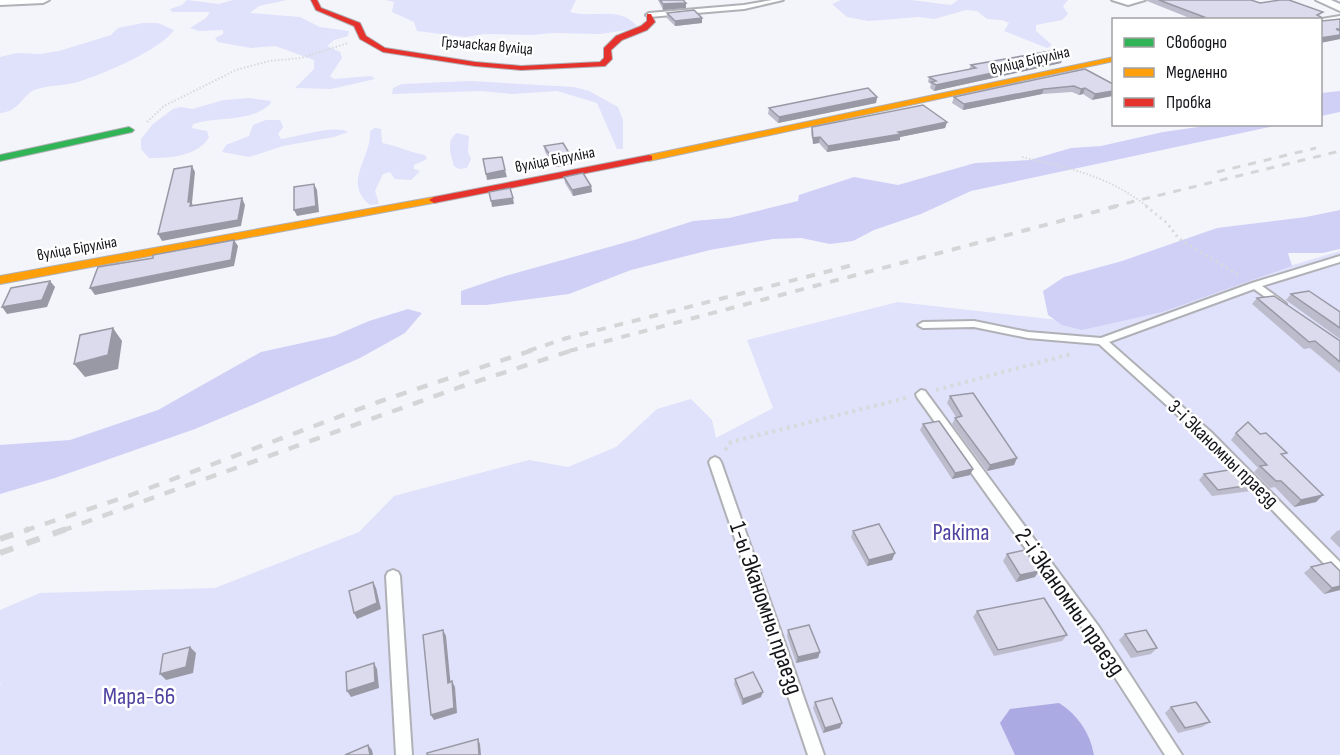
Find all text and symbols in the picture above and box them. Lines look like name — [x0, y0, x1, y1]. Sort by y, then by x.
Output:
legend — [1112, 18, 1322, 126]
text: Свободно — [1166, 32, 1227, 53]
street label: Грэчаская вуліца — [440, 33, 534, 59]
street label: вуліца Біруліна — [988, 43, 1072, 79]
text: Медленно — [1166, 62, 1228, 83]
text: Пробка — [1166, 92, 1211, 113]
street label: вуліца Біруліна — [514, 143, 596, 177]
street label: вуліца Біруліна — [36, 233, 118, 265]
street label: 3-і Эканомны праезд — [1163, 395, 1283, 513]
street label: 1-ы Эканомны праезд — [723, 518, 809, 698]
park label: Ракіта — [932, 518, 990, 547]
street label: 2-і Эканомны праезд — [1008, 523, 1132, 681]
park label: Мара-66 — [103, 682, 175, 711]

